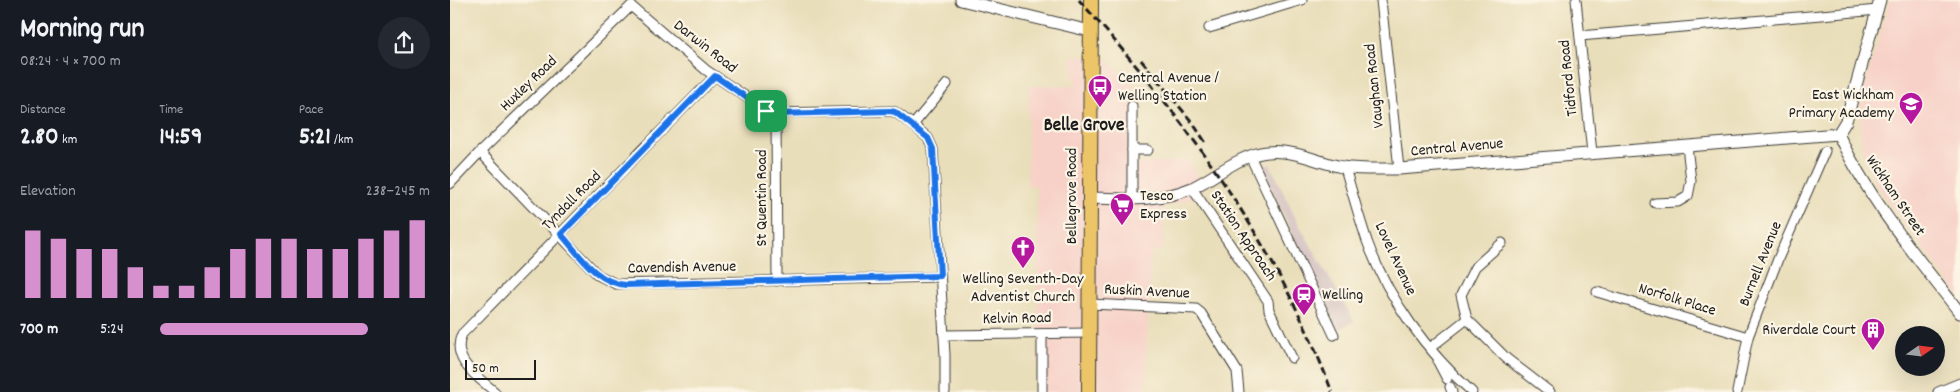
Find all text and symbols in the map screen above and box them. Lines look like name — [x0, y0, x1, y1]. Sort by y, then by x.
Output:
text: Morning run — [20, 11, 144, 51]
street label: Darwin Road — [668, 15, 742, 79]
button: share — [378, 17, 430, 69]
street label: Tidford Road — [1554, 39, 1584, 117]
street label: Vaughan Road — [1359, 43, 1391, 129]
text: 08:24 · 4 × 700 m — [20, 50, 121, 73]
street label: Huxley Road — [495, 51, 563, 117]
place label: Central Avenue / Welling Station — [1118, 67, 1220, 108]
bus stop icon: Central Avenue / Welling Station — [1087, 74, 1113, 108]
place label: East Wickham Primary Academy — [1789, 84, 1895, 125]
pin — [745, 90, 787, 132]
school or university icon: East Wickham Primary Academy — [1898, 91, 1924, 125]
icon: arrive — [752, 97, 780, 125]
text: Distance — [20, 100, 66, 120]
text: Time — [159, 100, 183, 120]
text: Pace — [299, 100, 323, 120]
district label: Belle Grove — [1044, 113, 1124, 140]
text: 2.80 — [20, 120, 59, 156]
text: 14:59 — [159, 120, 202, 156]
text: 5:21 — [299, 120, 331, 156]
text: km — [59, 130, 77, 150]
text: /km — [331, 130, 353, 150]
street label: Central Avenue — [1410, 132, 1504, 164]
street label: Bellegrove Road — [1061, 148, 1084, 244]
street label: St Quentin Road — [751, 149, 774, 247]
street label: Wickham Street — [1859, 151, 1931, 241]
street label: Tyndall Road — [537, 166, 607, 236]
text: Elevation — [20, 180, 76, 203]
text: 238–245 m — [366, 180, 430, 203]
place label: Tesco Express — [1140, 185, 1187, 226]
street label: Station Approach — [1204, 186, 1282, 286]
supermarket icon: Tesco Express — [1109, 192, 1135, 226]
street label: Burnell Avenue — [1733, 218, 1789, 310]
street label: Lovel Avenue — [1368, 219, 1422, 299]
church icon: Welling Seventh-Day Adventist Church — [1010, 235, 1036, 269]
street label: Cavendish Avenue — [628, 256, 736, 280]
place label: Welling Seventh-Day Adventist Church — [963, 268, 1084, 309]
street label: Norfolk Place — [1635, 277, 1719, 323]
street label: Ruskin Avenue — [1104, 278, 1190, 306]
station icon: Welling — [1291, 282, 1317, 316]
place label: Welling — [1322, 284, 1363, 307]
street label: Kelvin Road — [982, 307, 1052, 331]
building icon: Riverdale Court — [1860, 317, 1886, 351]
text: 700 m — [20, 318, 58, 341]
text: 5:24 — [100, 318, 124, 341]
place label: Riverdale Court — [1762, 319, 1856, 342]
north arrow — [1895, 326, 1945, 376]
map controls — [1895, 326, 1945, 376]
scale bar — [465, 357, 536, 380]
text: 50 m — [472, 359, 499, 379]

